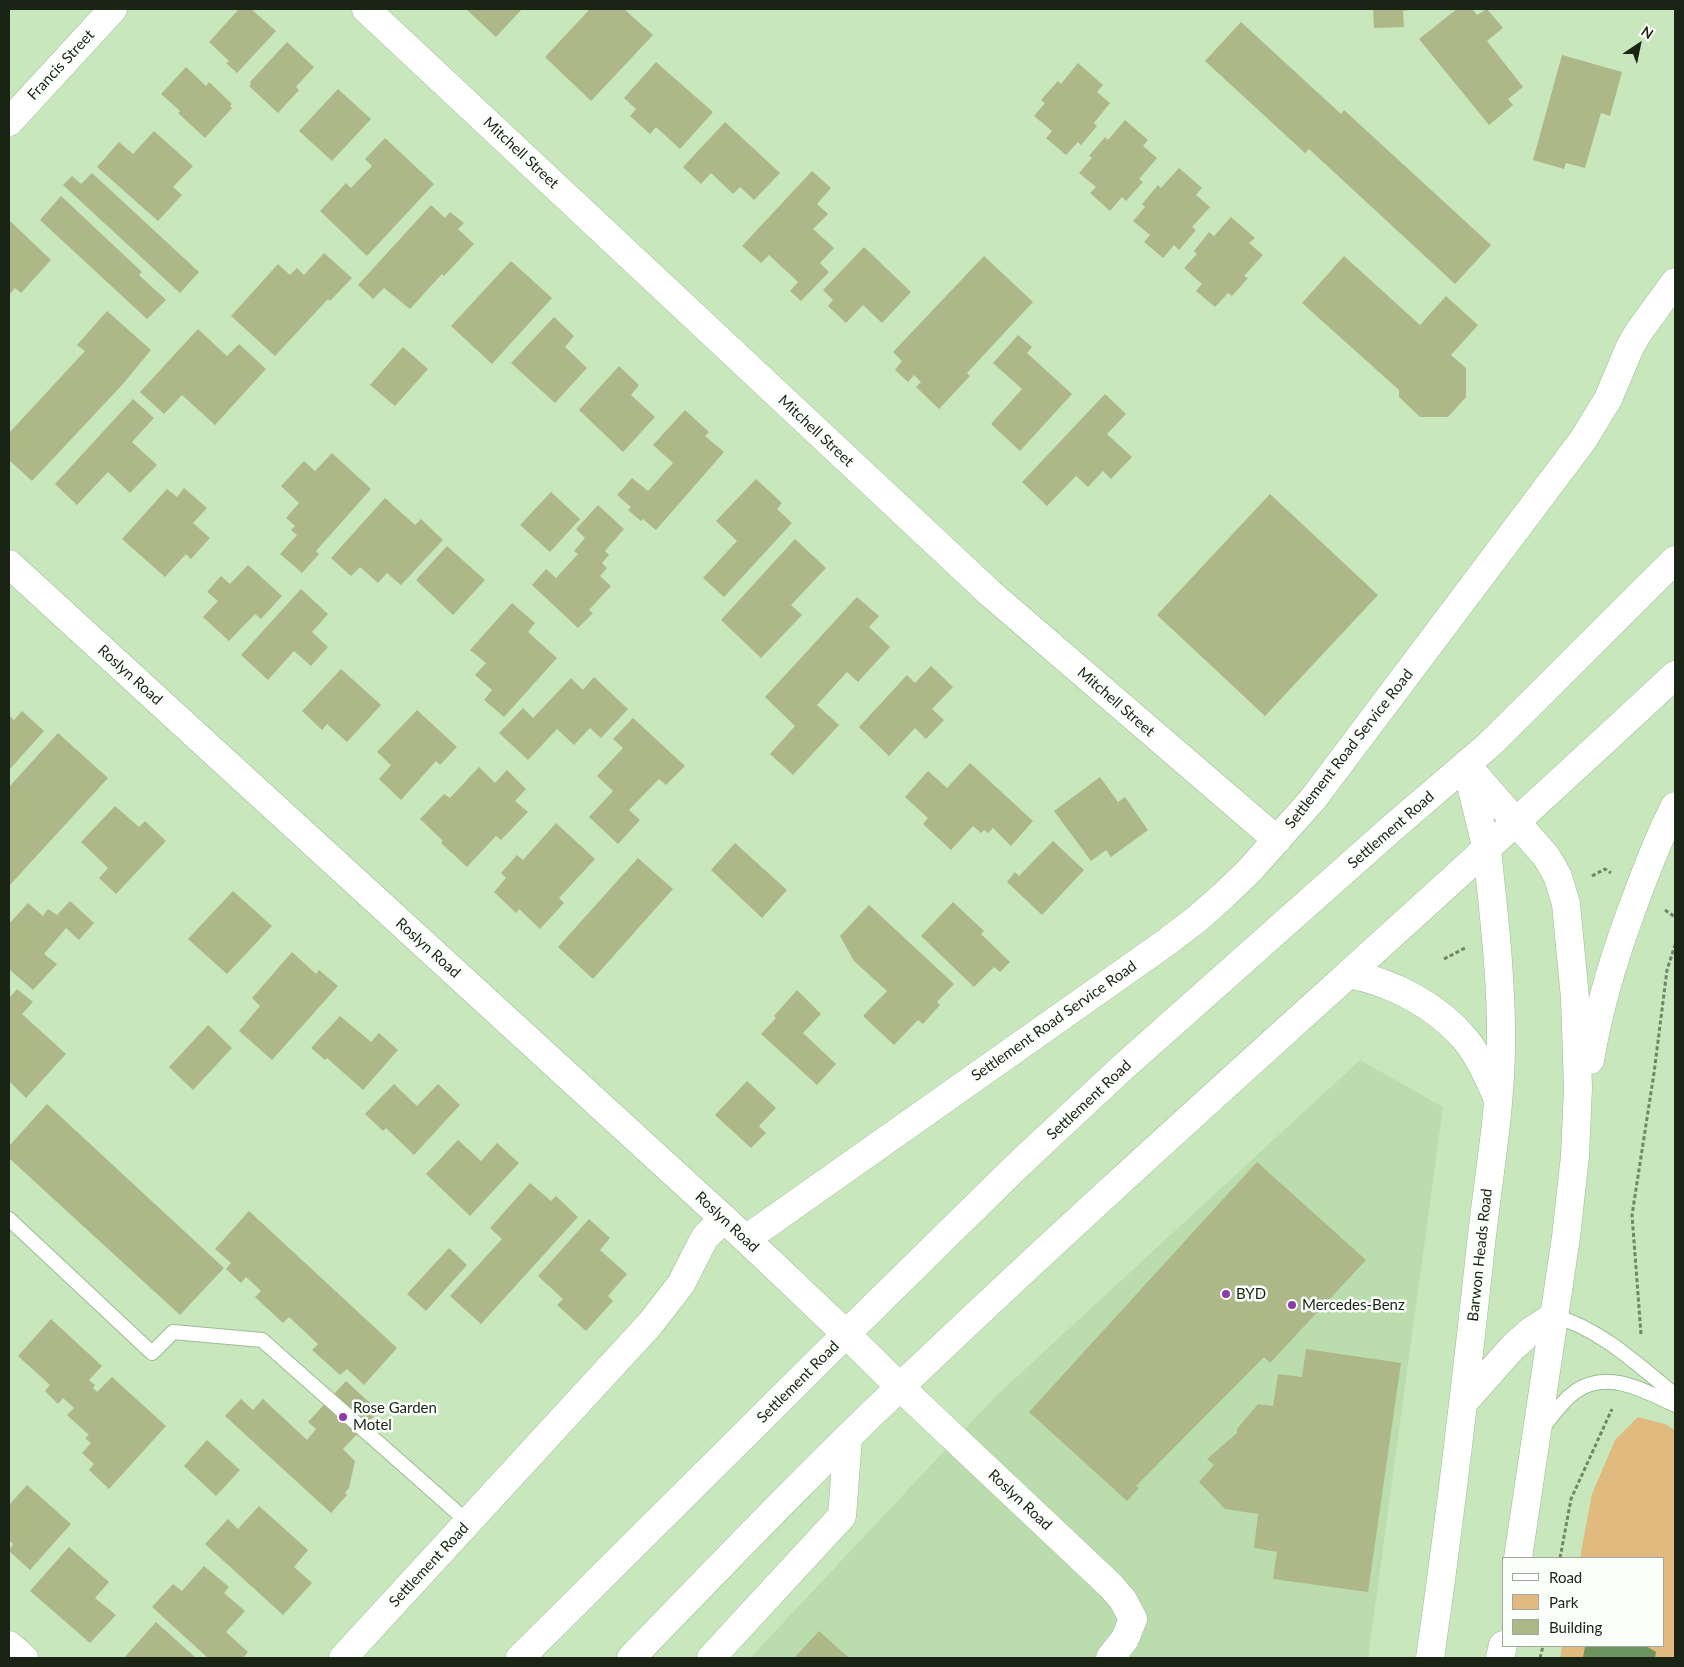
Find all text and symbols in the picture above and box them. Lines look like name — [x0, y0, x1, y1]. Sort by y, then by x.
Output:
north arrow — [1614, 20, 1664, 70]
text: N — [1638, 22, 1657, 42]
street label: Francis Street — [24, 26, 98, 104]
street label: Mitchell Street — [480, 113, 562, 193]
street label: Mitchell Street — [775, 391, 857, 471]
street label: Roslyn Road — [94, 641, 166, 709]
street label: Mitchell Street — [1074, 664, 1158, 740]
street label: Settlement Road Service Road — [1281, 666, 1417, 832]
street label: Settlement Road — [1344, 788, 1438, 872]
street label: Roslyn Road — [392, 914, 464, 982]
street label: Settlement Road Service Road — [968, 957, 1140, 1085]
street label: Settlement Road — [1043, 1056, 1135, 1144]
street label: Roslyn Road — [691, 1188, 763, 1256]
street label: Barwon Heads Road — [1464, 1188, 1496, 1322]
place label: BYD — [1236, 1285, 1266, 1303]
marker: BYD — [1220, 1288, 1232, 1300]
place label: Mercedes-Benz — [1302, 1296, 1405, 1314]
marker: Mercedes-Benz — [1286, 1299, 1298, 1311]
street label: Settlement Road — [753, 1337, 843, 1427]
place label: Rose Garden Motel — [353, 1399, 437, 1434]
marker: Rose Garden Motel — [337, 1411, 349, 1423]
street label: Roslyn Road — [984, 1466, 1056, 1534]
street label: Settlement Road — [385, 1519, 473, 1611]
legend — [1502, 1557, 1664, 1647]
text: Road — [1549, 1568, 1582, 1586]
text: Park — [1549, 1593, 1578, 1611]
text: Building — [1549, 1618, 1602, 1636]

